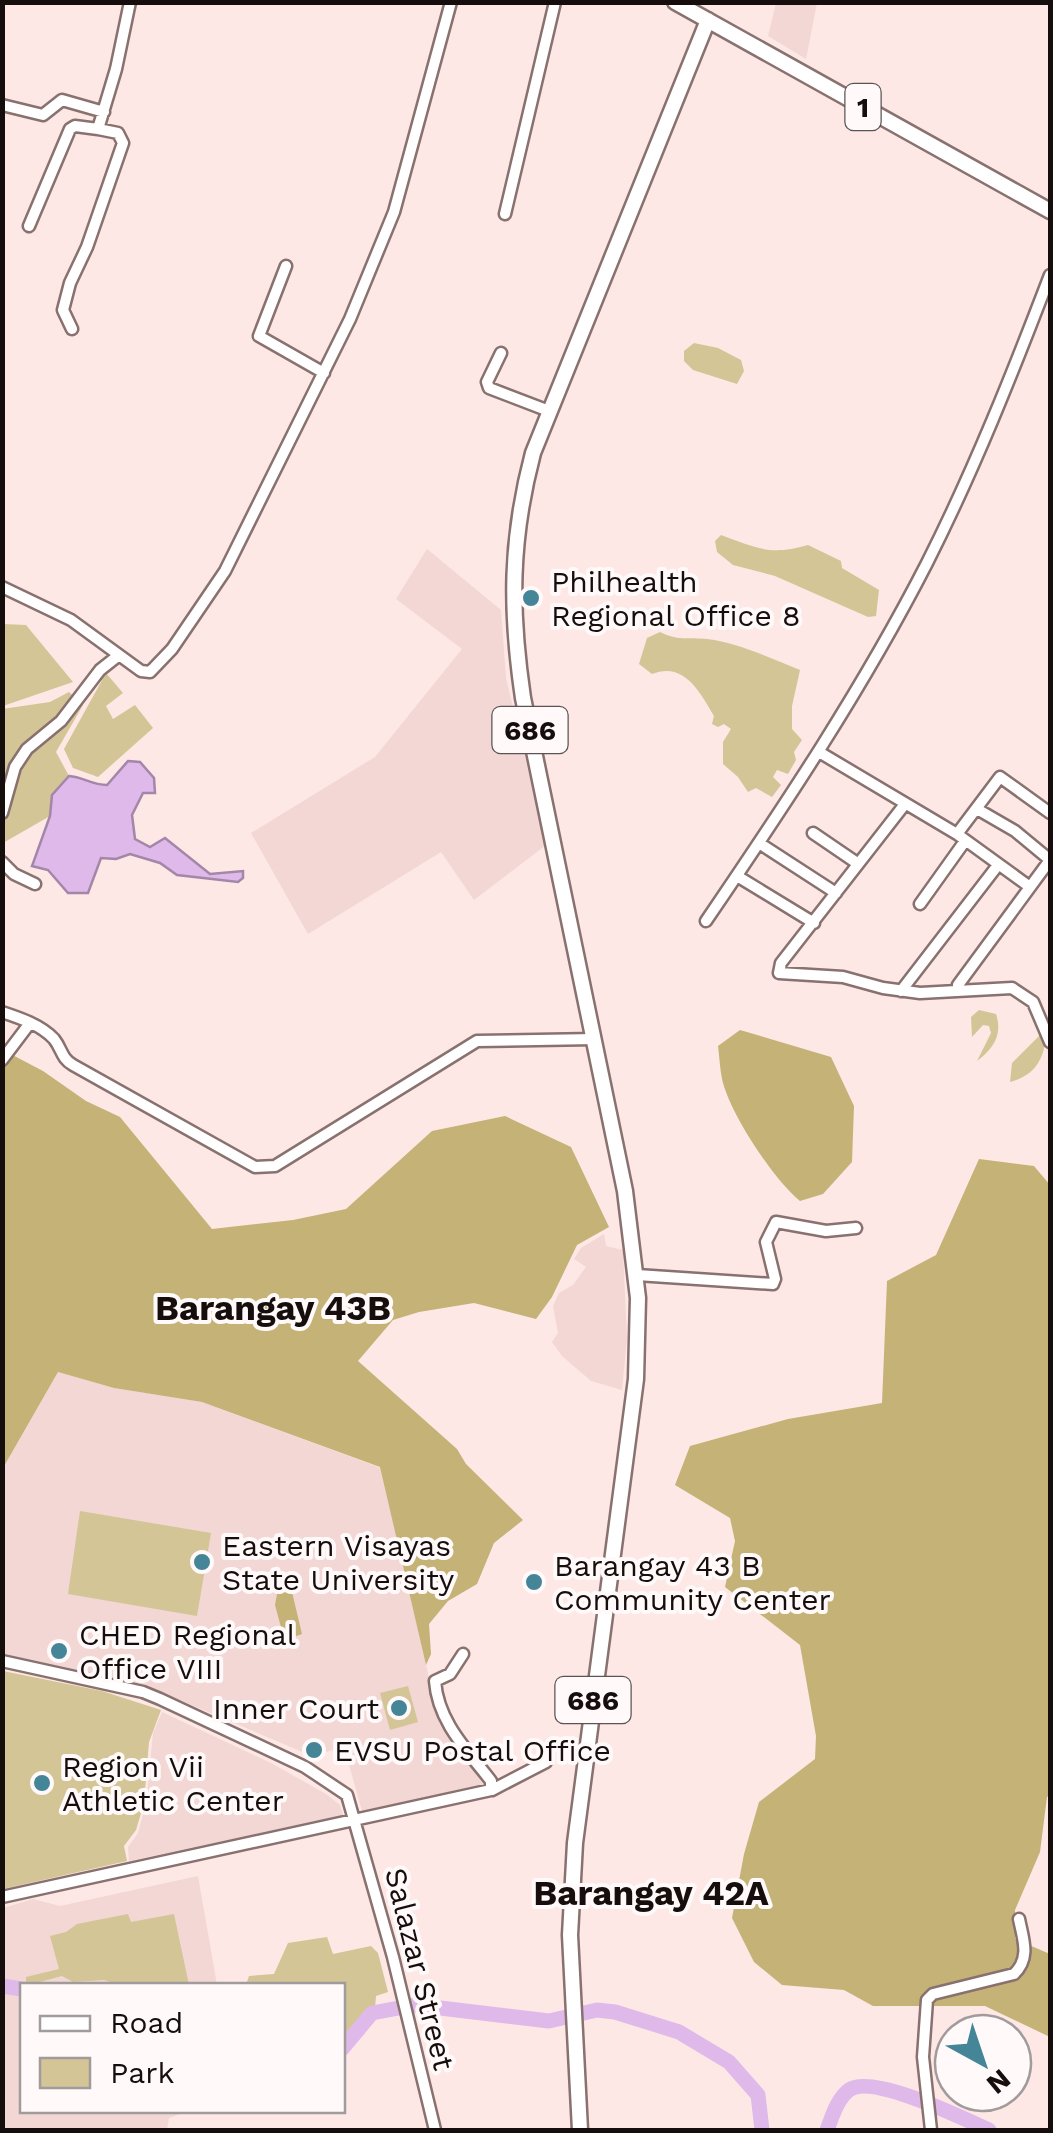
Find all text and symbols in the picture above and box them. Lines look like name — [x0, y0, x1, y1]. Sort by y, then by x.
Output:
road number: 1 — [846, 84, 880, 130]
place label: Philhealth Regional Office 8 — [551, 564, 800, 633]
marker: Philhealth Regional Office 8 — [520, 587, 542, 609]
road number: 686 — [492, 707, 568, 753]
district label: Barangay 43B — [155, 1287, 391, 1329]
place label: Eastern Visayas State University — [222, 1528, 455, 1597]
place label: Barangay 43 B Community Center — [554, 1548, 831, 1617]
marker: Eastern Visayas State University — [191, 1551, 213, 1573]
marker: Barangay 43 B Community Center — [523, 1571, 545, 1593]
place label: CHED Regional Office VIII — [79, 1617, 296, 1686]
marker: CHED Regional Office VIII — [48, 1640, 70, 1662]
road number: 686 — [556, 1677, 630, 1723]
place label: Inner Court — [213, 1691, 379, 1726]
marker: Inner Court — [388, 1697, 410, 1719]
place label: EVSU Postal Office — [334, 1733, 611, 1768]
marker: EVSU Postal Office — [303, 1739, 325, 1761]
place label: Region Vii Athletic Center — [62, 1749, 284, 1818]
marker: Region Vii Athletic Center — [31, 1772, 53, 1794]
street label: Salazar Street — [378, 1864, 462, 2074]
district label: Barangay 42A — [533, 1872, 769, 1914]
legend — [20, 1983, 345, 2113]
text: Road — [110, 2005, 183, 2040]
north arrow — [933, 2013, 1033, 2113]
text: Park — [110, 2055, 175, 2090]
text: N — [980, 2062, 1017, 2101]

